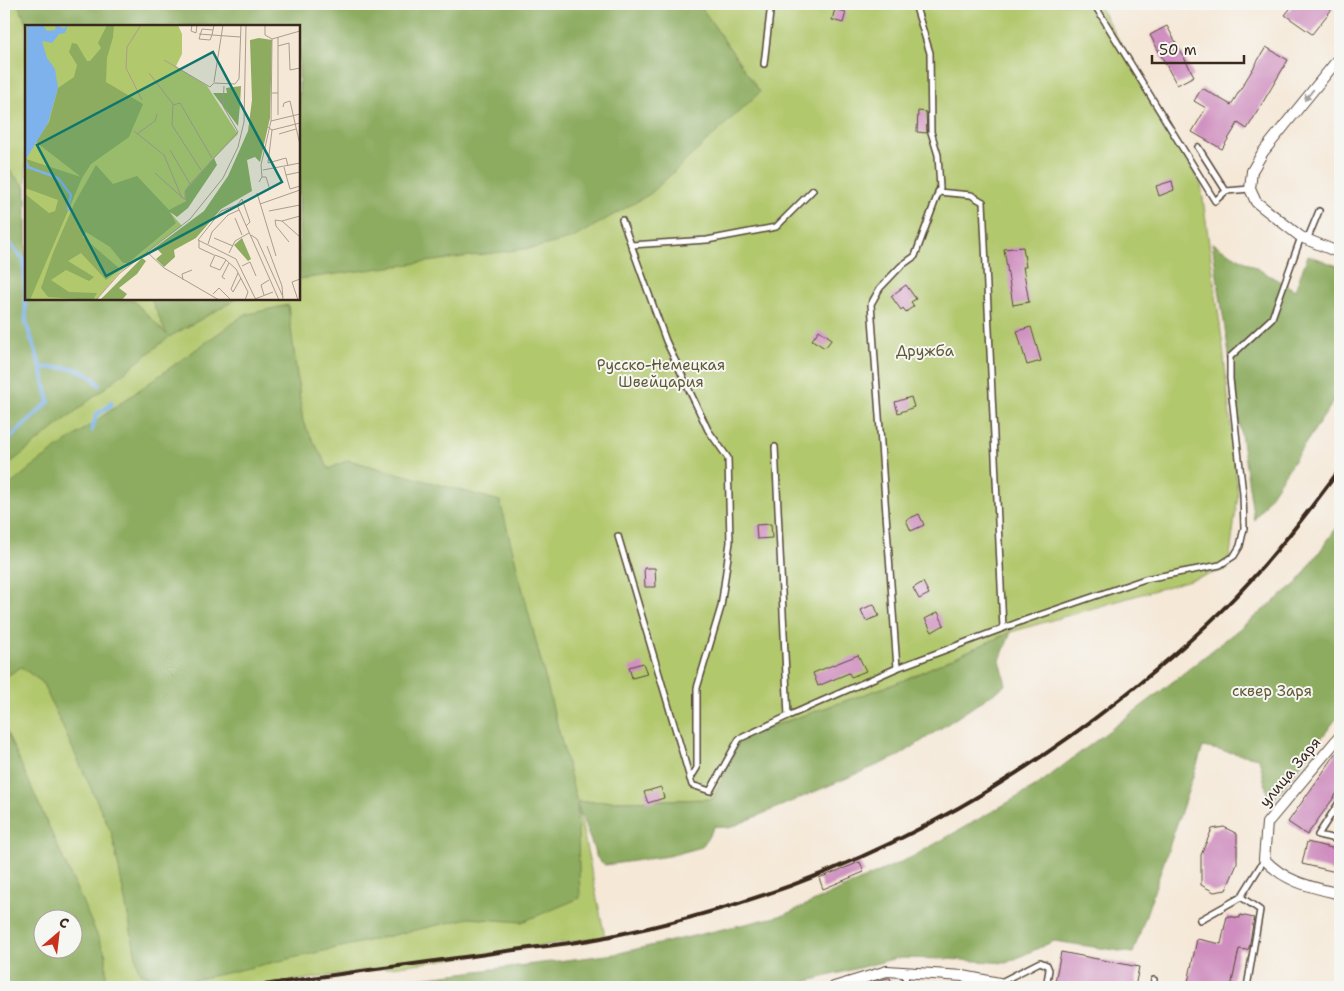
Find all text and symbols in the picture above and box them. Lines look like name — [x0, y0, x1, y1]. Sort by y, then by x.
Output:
inset map — [25, 25, 300, 300]
scale bar — [1152, 32, 1244, 64]
text: 50 m — [1159, 40, 1197, 60]
one-way arrow — [1304, 88, 1315, 101]
park label: Дружба — [896, 341, 955, 361]
park label: Русско-Немецкая Швейцария — [597, 355, 725, 392]
park label: сквер Заря — [1232, 681, 1312, 701]
street label: улица Заря — [1255, 733, 1325, 811]
north arrow — [32, 908, 82, 958]
text: С — [56, 913, 72, 932]

